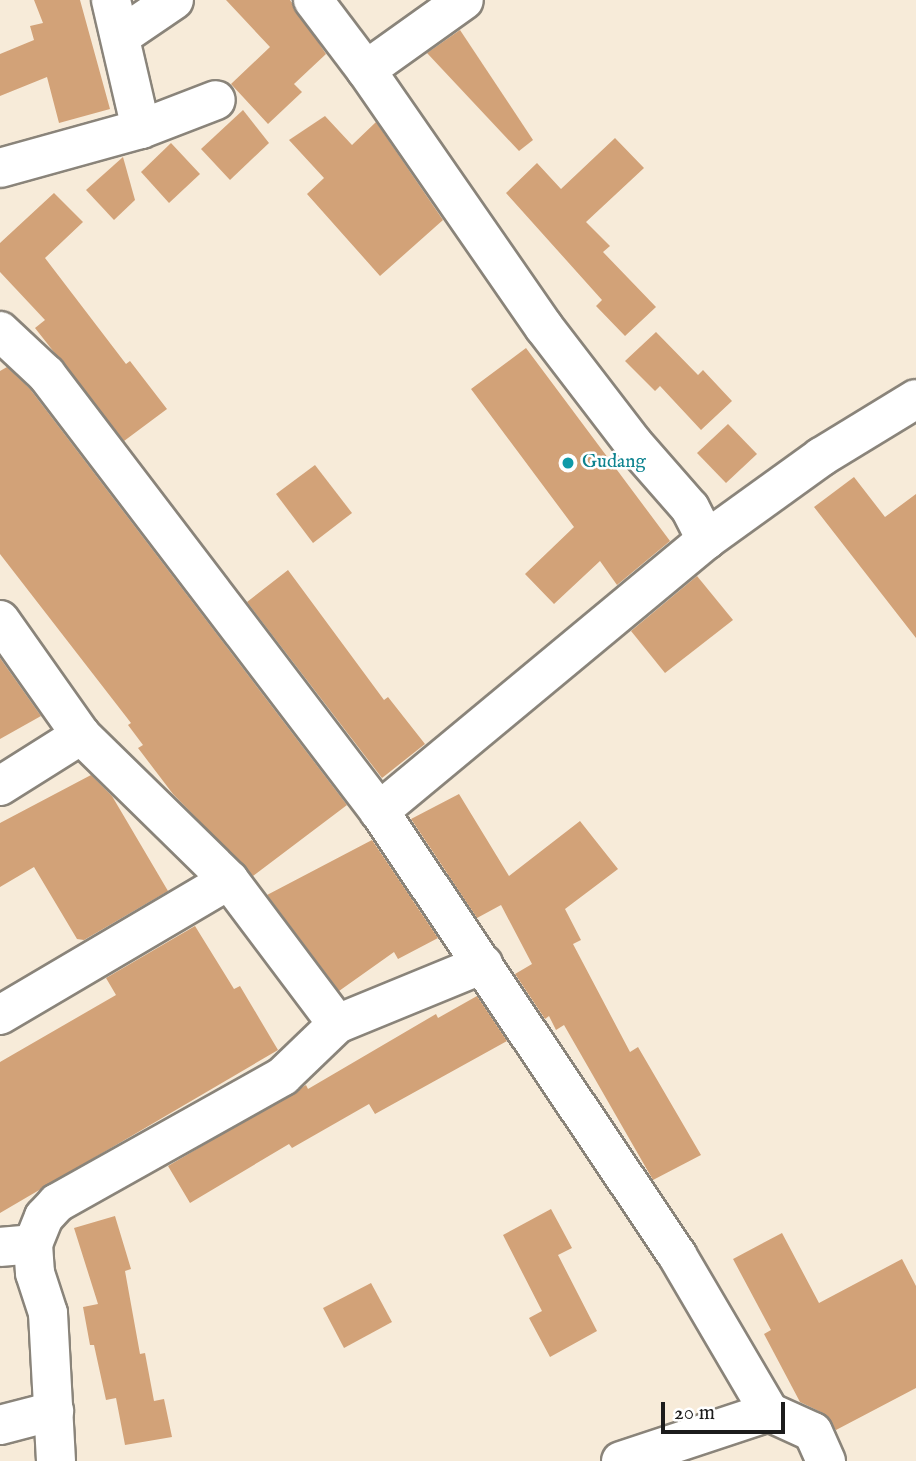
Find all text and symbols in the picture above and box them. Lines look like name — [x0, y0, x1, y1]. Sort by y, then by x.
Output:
place label: Gudang — [582, 452, 646, 474]
marker: Gudang — [560, 455, 576, 471]
scale bar — [664, 1388, 788, 1432]
text: 20 m — [674, 1400, 715, 1427]

